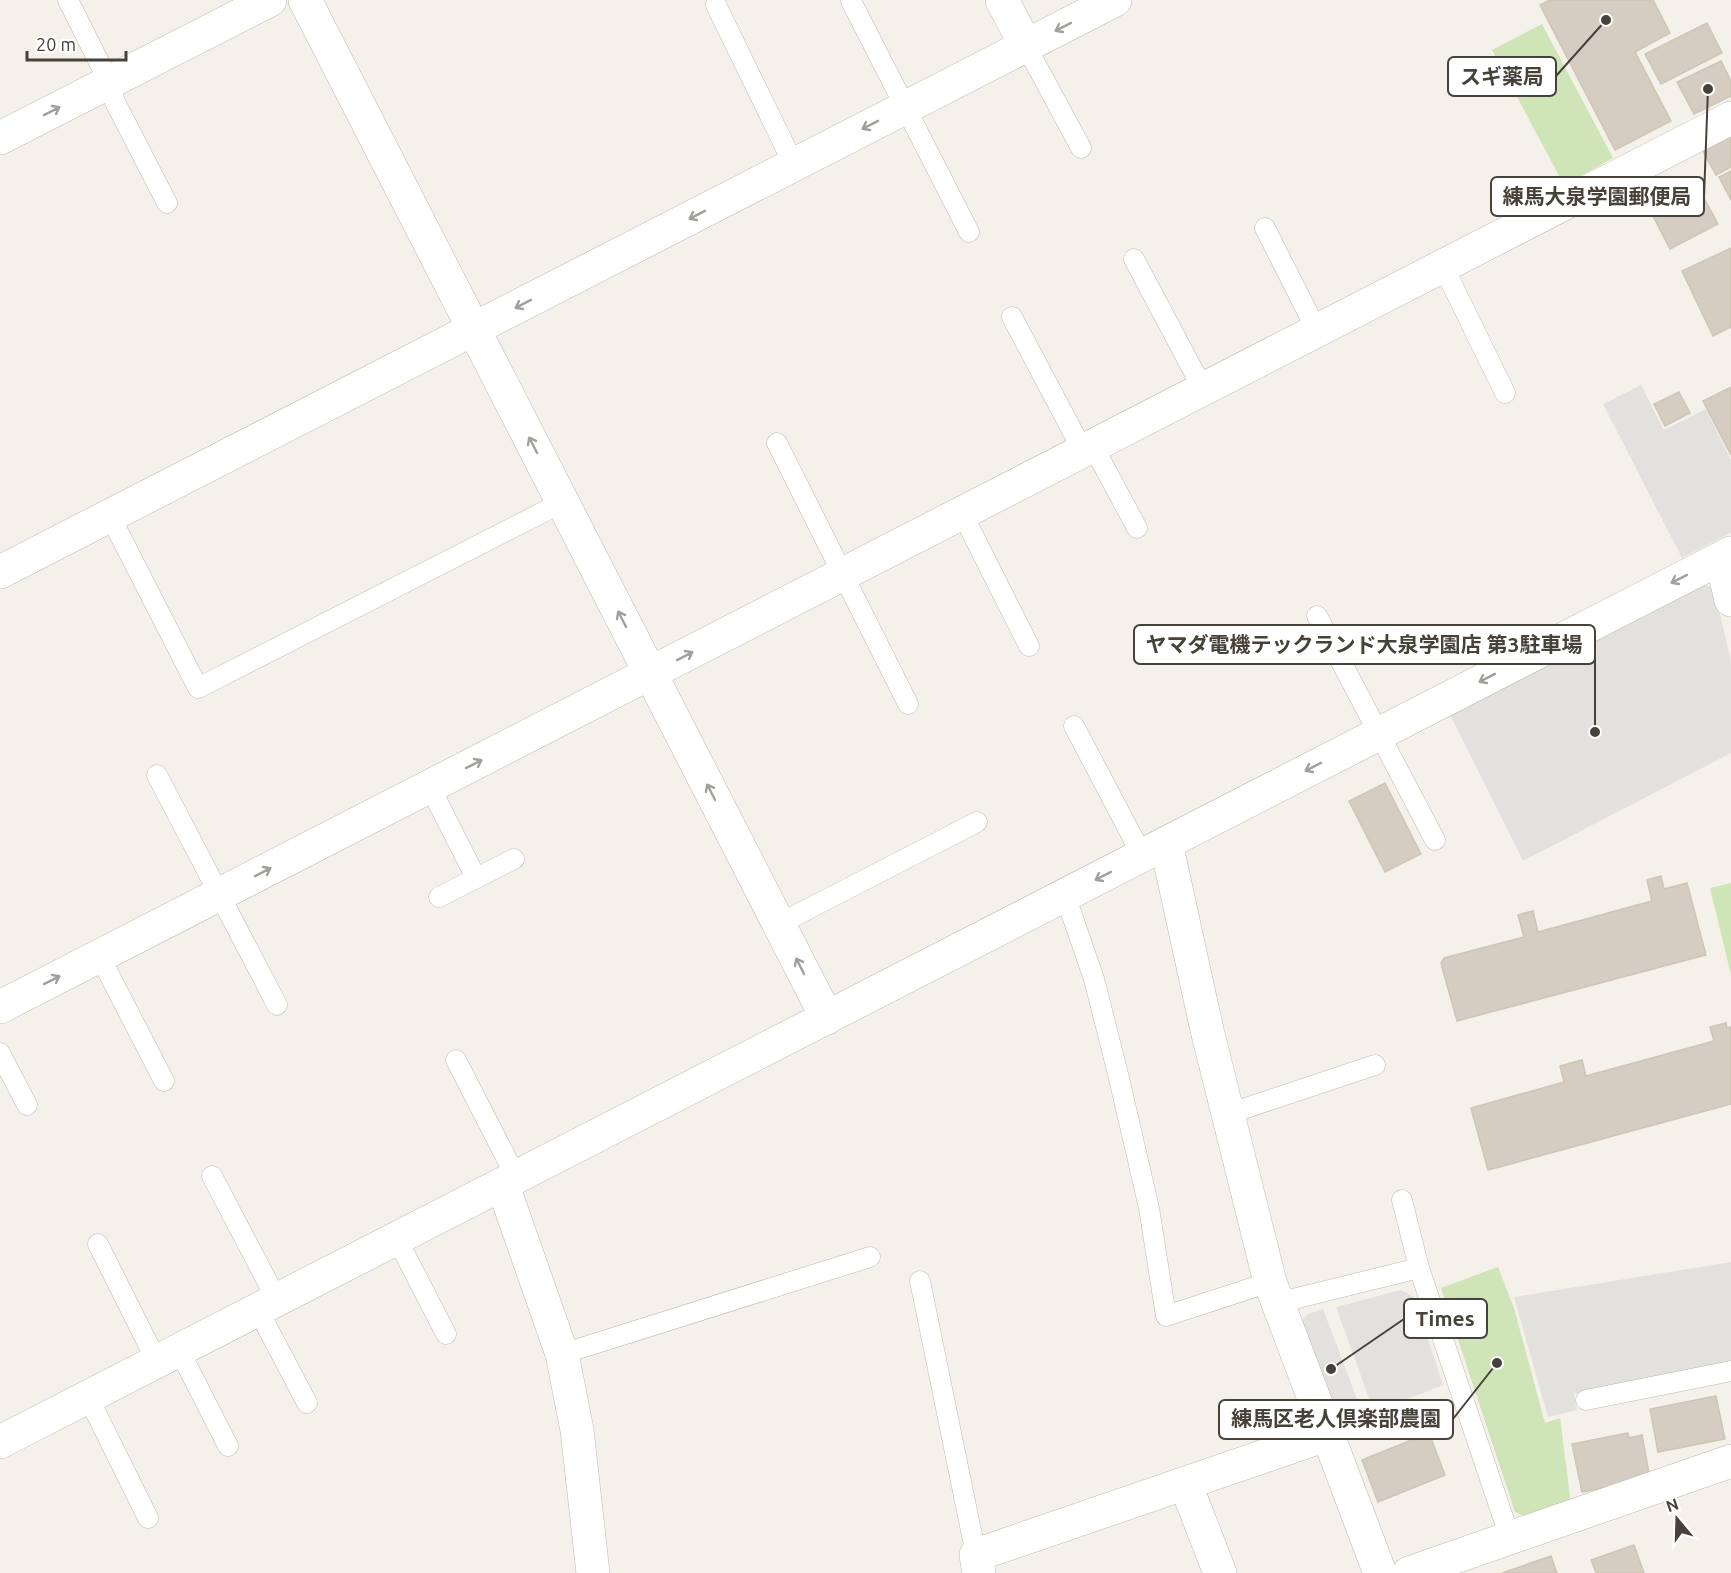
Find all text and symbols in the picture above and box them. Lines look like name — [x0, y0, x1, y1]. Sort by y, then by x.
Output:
one-way arrow — [1054, 22, 1072, 33]
scale bar — [27, 24, 126, 62]
text: 20 m — [36, 34, 76, 54]
callout: スギ薬局 — [1448, 57, 1556, 96]
text: スギ薬局 — [1460, 64, 1544, 88]
one-way arrow — [43, 105, 61, 117]
one-way arrow — [862, 120, 880, 132]
callout: 練馬大泉学園郵便局 — [1491, 177, 1704, 216]
text: 練馬大泉学園郵便局 — [1503, 184, 1692, 208]
one-way arrow — [688, 209, 706, 221]
one-way arrow — [515, 298, 533, 310]
one-way arrow — [527, 436, 539, 454]
one-way arrow — [1670, 574, 1688, 586]
one-way arrow — [616, 610, 627, 628]
callout: ヤマダ電機テックランド大泉学園店 第3駐車場 — [1134, 625, 1595, 664]
text: ヤマダ電機テックランド大泉学園店 第3駐車場 — [1146, 632, 1582, 656]
one-way arrow — [676, 650, 693, 662]
one-way arrow — [1479, 672, 1496, 684]
one-way arrow — [465, 758, 483, 770]
one-way arrow — [1305, 762, 1323, 774]
one-way arrow — [705, 784, 717, 801]
one-way arrow — [254, 866, 271, 878]
one-way arrow — [1094, 870, 1112, 882]
one-way arrow — [794, 957, 805, 975]
one-way arrow — [43, 974, 60, 986]
callout: Times — [1404, 1299, 1487, 1338]
text: Times — [1415, 1306, 1475, 1330]
callout: 練馬区老人倶楽部農園 — [1219, 1400, 1453, 1439]
text: 練馬区老人倶楽部農園 — [1231, 1406, 1441, 1430]
north arrow — [1647, 1489, 1707, 1549]
text: N — [1664, 1494, 1681, 1515]

